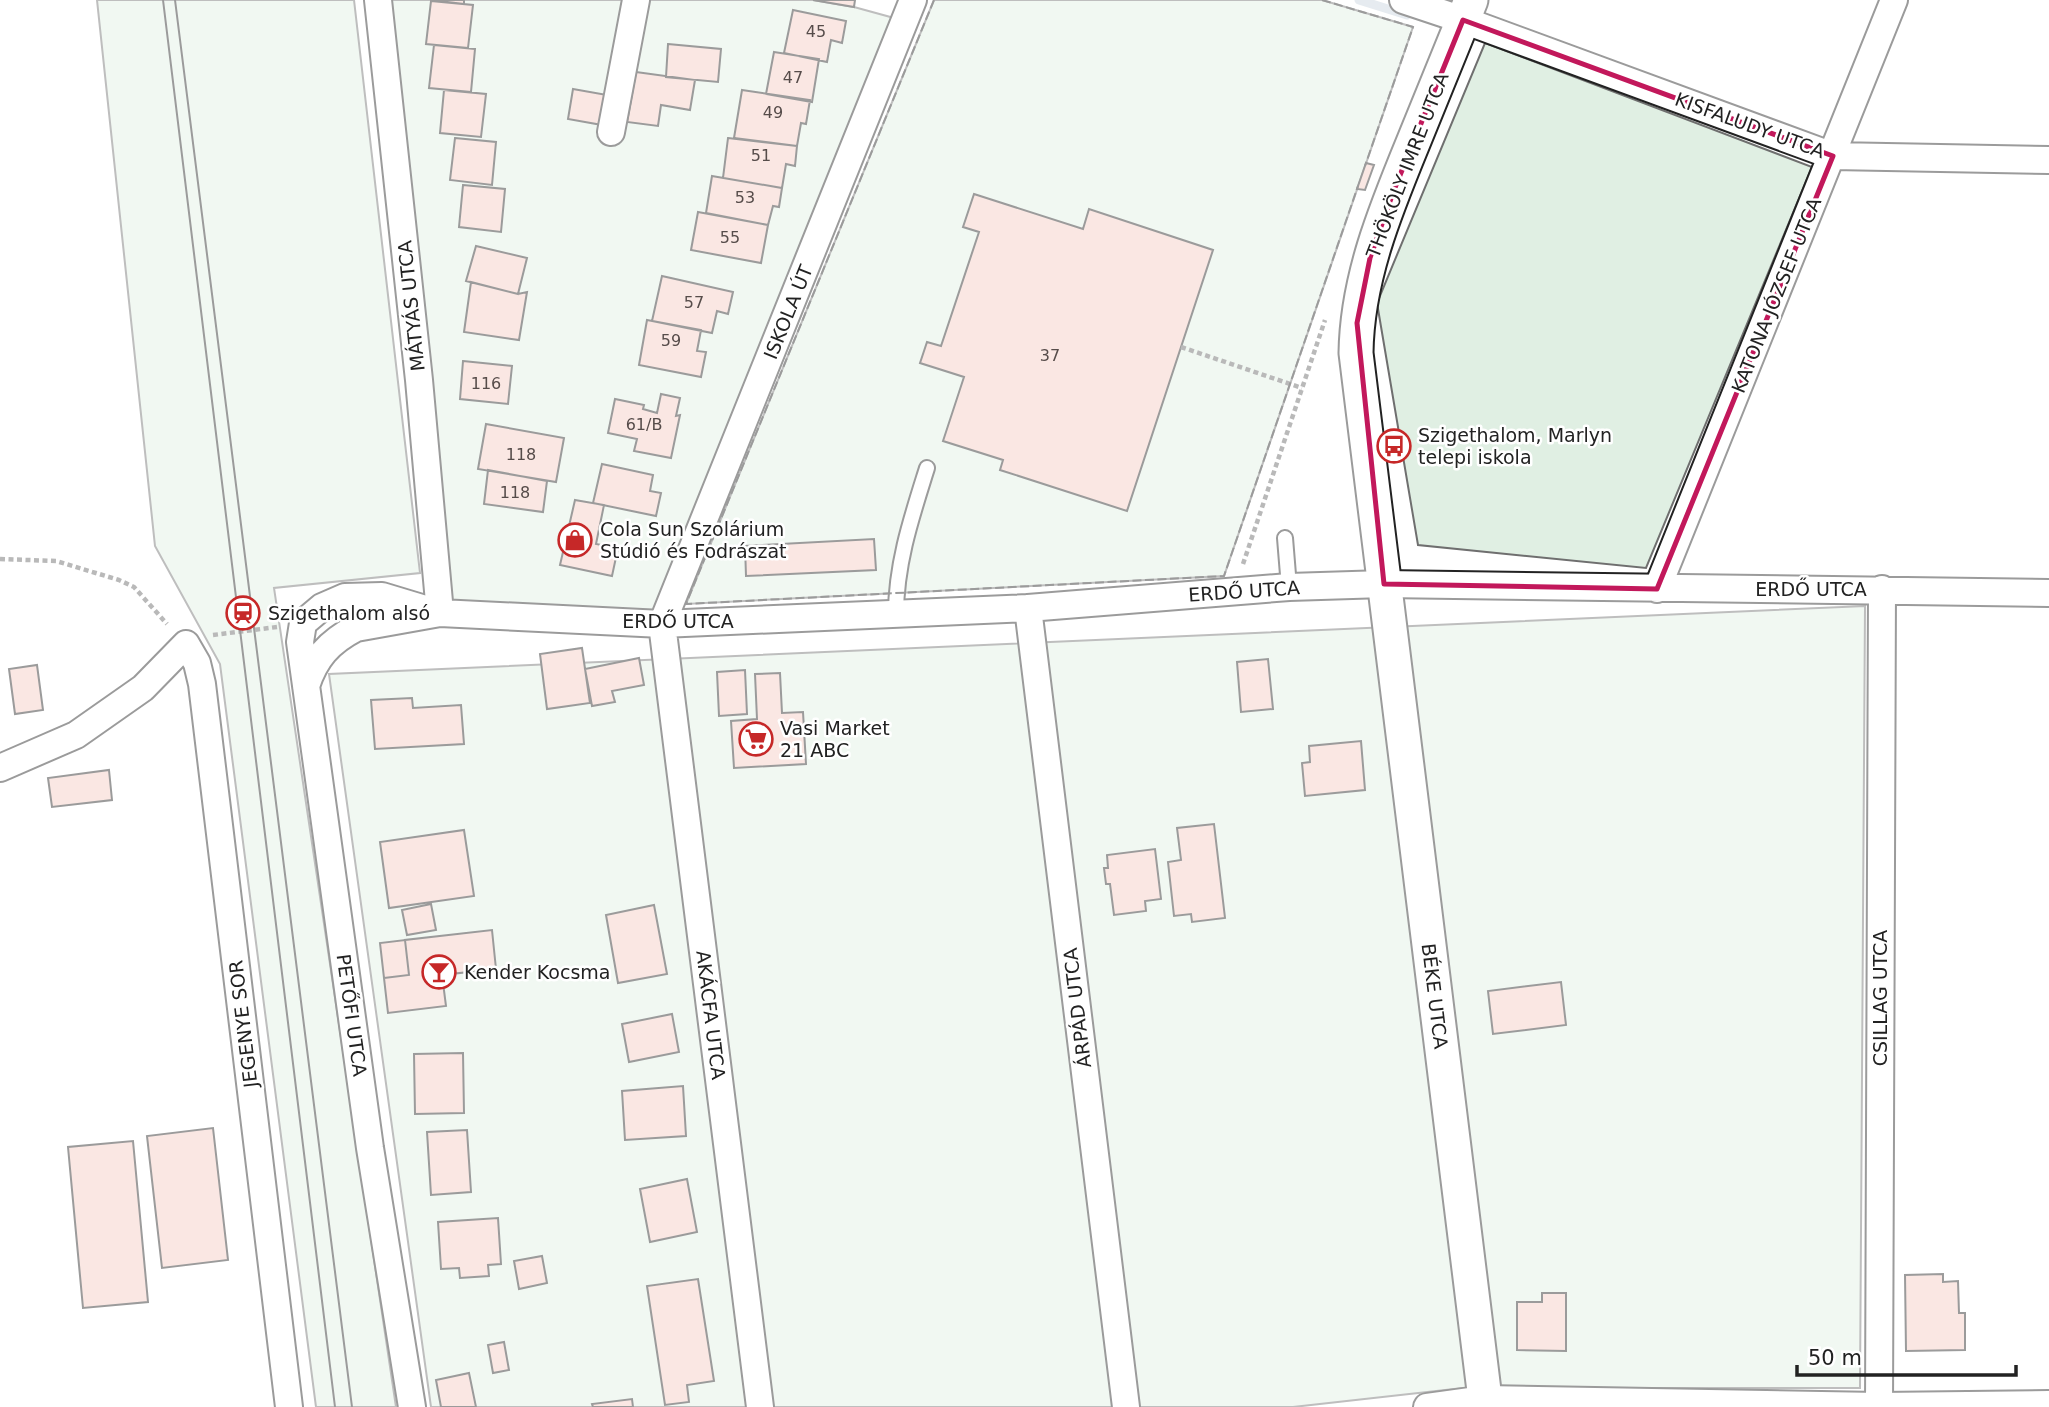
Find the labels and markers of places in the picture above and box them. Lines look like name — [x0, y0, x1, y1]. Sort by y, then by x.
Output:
place label: Szigethalom, Marlyn telepi iskola — [1418, 424, 1612, 468]
bus stop icon: Szigethalom, Marlyn telepi iskola — [1375, 427, 1413, 465]
place label: Cola Sun Szolárium Stúdió és Fodrászat — [600, 518, 787, 562]
shop icon: Cola Sun Szolárium Stúdió és Fodrászat — [556, 521, 594, 559]
station icon: Szigethalom alsó — [224, 594, 262, 632]
place label: Szigethalom alsó — [268, 602, 430, 624]
place label: Vasi Market 21 ABC — [780, 717, 890, 761]
supermarket icon: Vasi Market 21 ABC — [737, 720, 775, 758]
bar icon: Kender Kocsma — [420, 953, 458, 991]
place label: Kender Kocsma — [464, 961, 610, 983]

